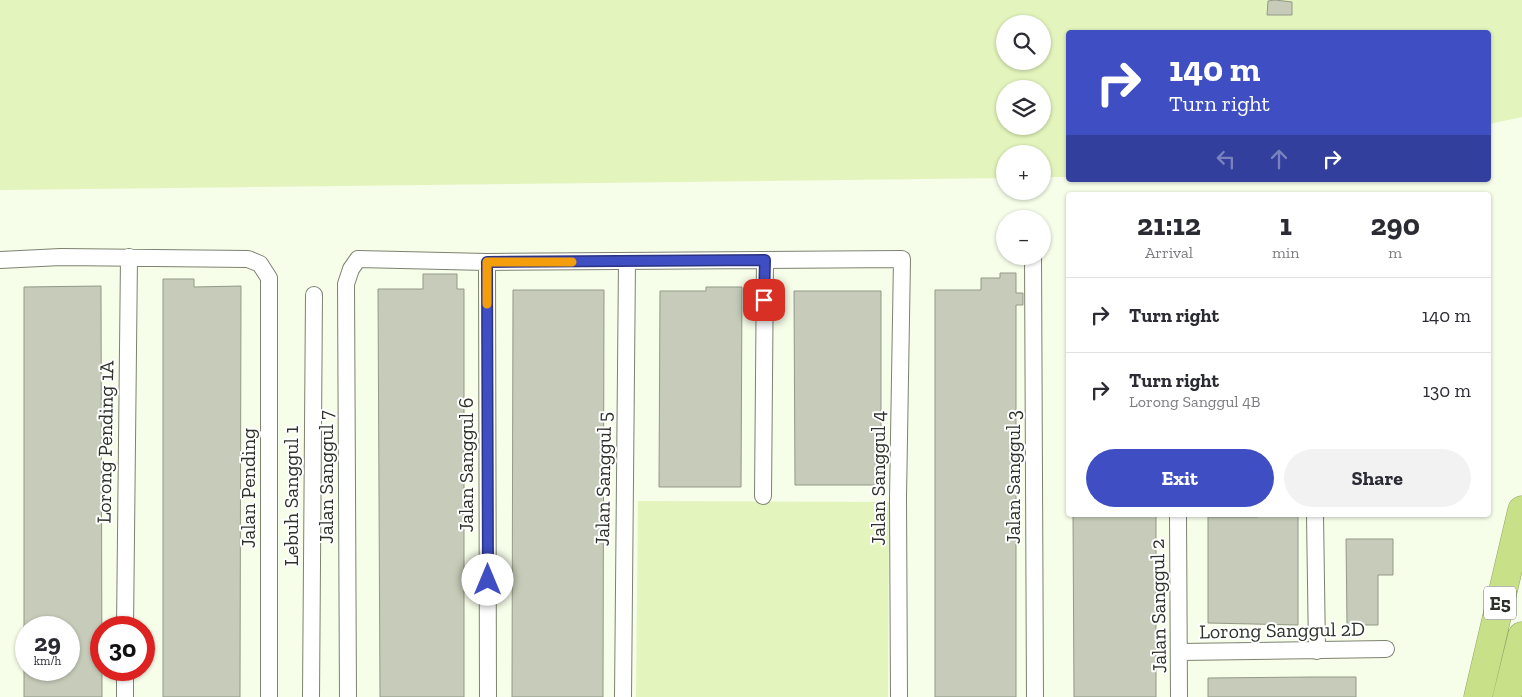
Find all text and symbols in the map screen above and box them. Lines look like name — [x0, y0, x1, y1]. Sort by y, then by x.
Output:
map controls — [996, 15, 1051, 265]
button: search — [996, 15, 1051, 70]
text: 140 m — [1169, 48, 1260, 90]
icon: right — [1086, 50, 1151, 115]
button: layers — [996, 80, 1051, 135]
text: Turn right — [1169, 90, 1270, 117]
button: + — [996, 145, 1051, 200]
icon: left — [1212, 145, 1240, 173]
icon: ahead — [1265, 145, 1293, 173]
icon: right — [1318, 145, 1346, 173]
text: 21:12 — [1137, 207, 1201, 243]
text: 1 — [1280, 207, 1292, 243]
text: 290 — [1370, 207, 1420, 243]
button: − — [996, 210, 1051, 265]
text: Arrival — [1145, 243, 1193, 262]
text: min — [1272, 243, 1299, 262]
text: m — [1388, 243, 1402, 262]
pin — [743, 279, 785, 321]
icon: arrive — [750, 286, 778, 314]
icon: right — [1086, 301, 1114, 329]
text: Turn right — [1129, 304, 1219, 327]
text: 140 m — [1422, 304, 1471, 327]
street label: Lorong Pending 1A — [92, 359, 118, 524]
text: Turn right — [1129, 369, 1219, 392]
icon: right — [1086, 376, 1114, 404]
text: 130 m — [1423, 379, 1471, 402]
text: Lorong Sanggul 4B — [1129, 392, 1261, 411]
street label: Jalan Sanggul 6 — [454, 398, 478, 532]
street label: Jalan Sanggul 7 — [314, 410, 338, 544]
street label: Jalan Sanggul 4 — [866, 410, 890, 545]
street label: Jalan Sanggul 3 — [1001, 410, 1025, 544]
street label: Jalan Sanggul 5 — [590, 412, 616, 546]
street label: Lebuh Sanggul 1 — [279, 426, 303, 566]
street label: Jalan Pending — [236, 428, 260, 548]
button: Exit — [1086, 449, 1274, 507]
button: Share — [1284, 449, 1471, 507]
street label: Jalan Sanggul 2 — [1145, 539, 1171, 673]
position arrow — [461, 553, 513, 605]
road number: E5 — [1484, 586, 1516, 620]
speed limit sign: 30 — [90, 616, 155, 681]
street label: Lorong Sanggul 2D — [1199, 617, 1365, 643]
text: 29 — [34, 627, 61, 657]
text: km/h — [34, 654, 61, 668]

